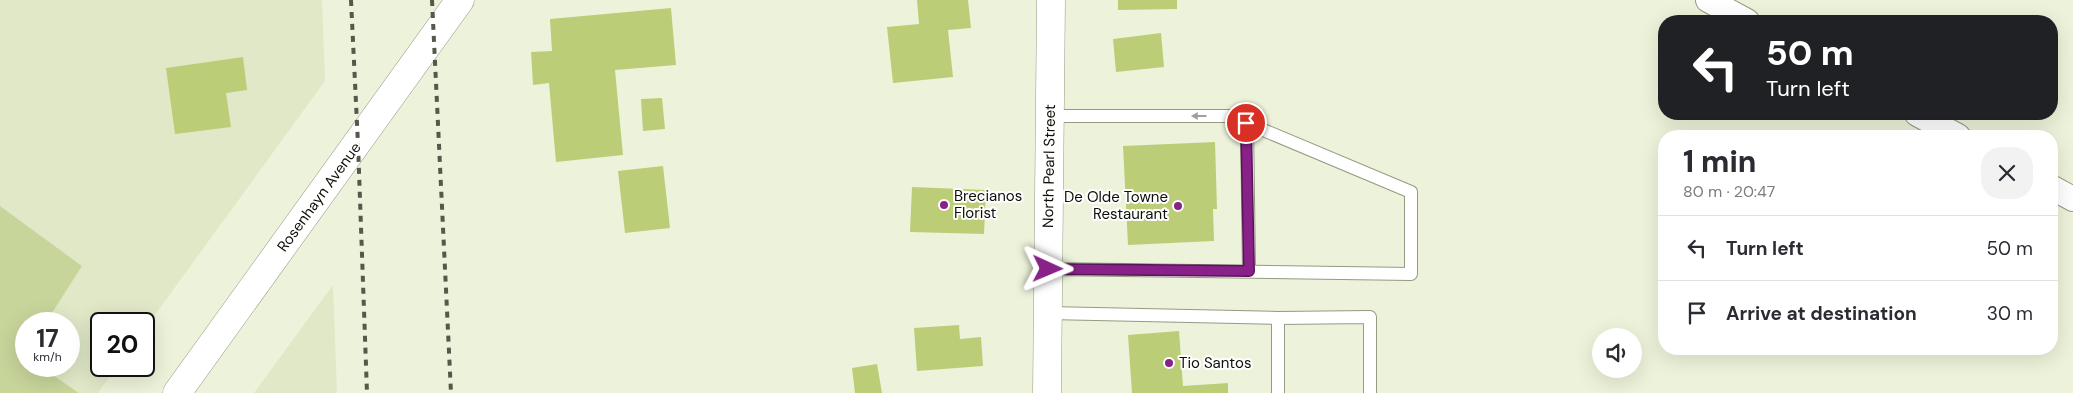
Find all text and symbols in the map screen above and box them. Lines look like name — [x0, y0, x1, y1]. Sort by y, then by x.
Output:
text: 50 m — [1766, 30, 1854, 76]
icon: left — [1683, 35, 1748, 100]
text: Turn left — [1766, 74, 1850, 103]
pin — [1225, 102, 1267, 144]
street label: North Pearl Street — [1038, 104, 1060, 228]
icon: arrive — [1232, 109, 1260, 137]
one-way arrow — [1191, 112, 1207, 120]
street label: Rosenhayn Avenue — [273, 138, 365, 256]
text: 1 min — [1683, 142, 1756, 181]
button: close — [1981, 147, 2033, 199]
text: 80 m · 20:47 — [1683, 181, 1775, 202]
place label: Brecianos Florist — [954, 186, 1022, 223]
place label: De Olde Towne Restaurant — [1064, 187, 1168, 224]
marker: Brecianos Florist — [938, 199, 950, 211]
marker: De Olde Towne Restaurant — [1172, 200, 1184, 212]
icon: left — [1683, 234, 1711, 262]
text: Turn left — [1726, 236, 1804, 261]
text: 50 m — [1986, 236, 2033, 261]
position arrow — [1021, 242, 1073, 294]
icon: arrive — [1683, 299, 1711, 327]
text: Arrive at destination — [1726, 301, 1917, 326]
text: 30 m — [1987, 301, 2033, 326]
speed limit sign: 20 — [90, 312, 155, 377]
text: 17 — [36, 322, 59, 355]
map controls — [1592, 328, 1642, 378]
button: sound — [1592, 328, 1642, 378]
text: km/h — [33, 349, 62, 365]
place label: Tio Santos — [1179, 353, 1251, 373]
marker: Tio Santos — [1163, 357, 1175, 369]

